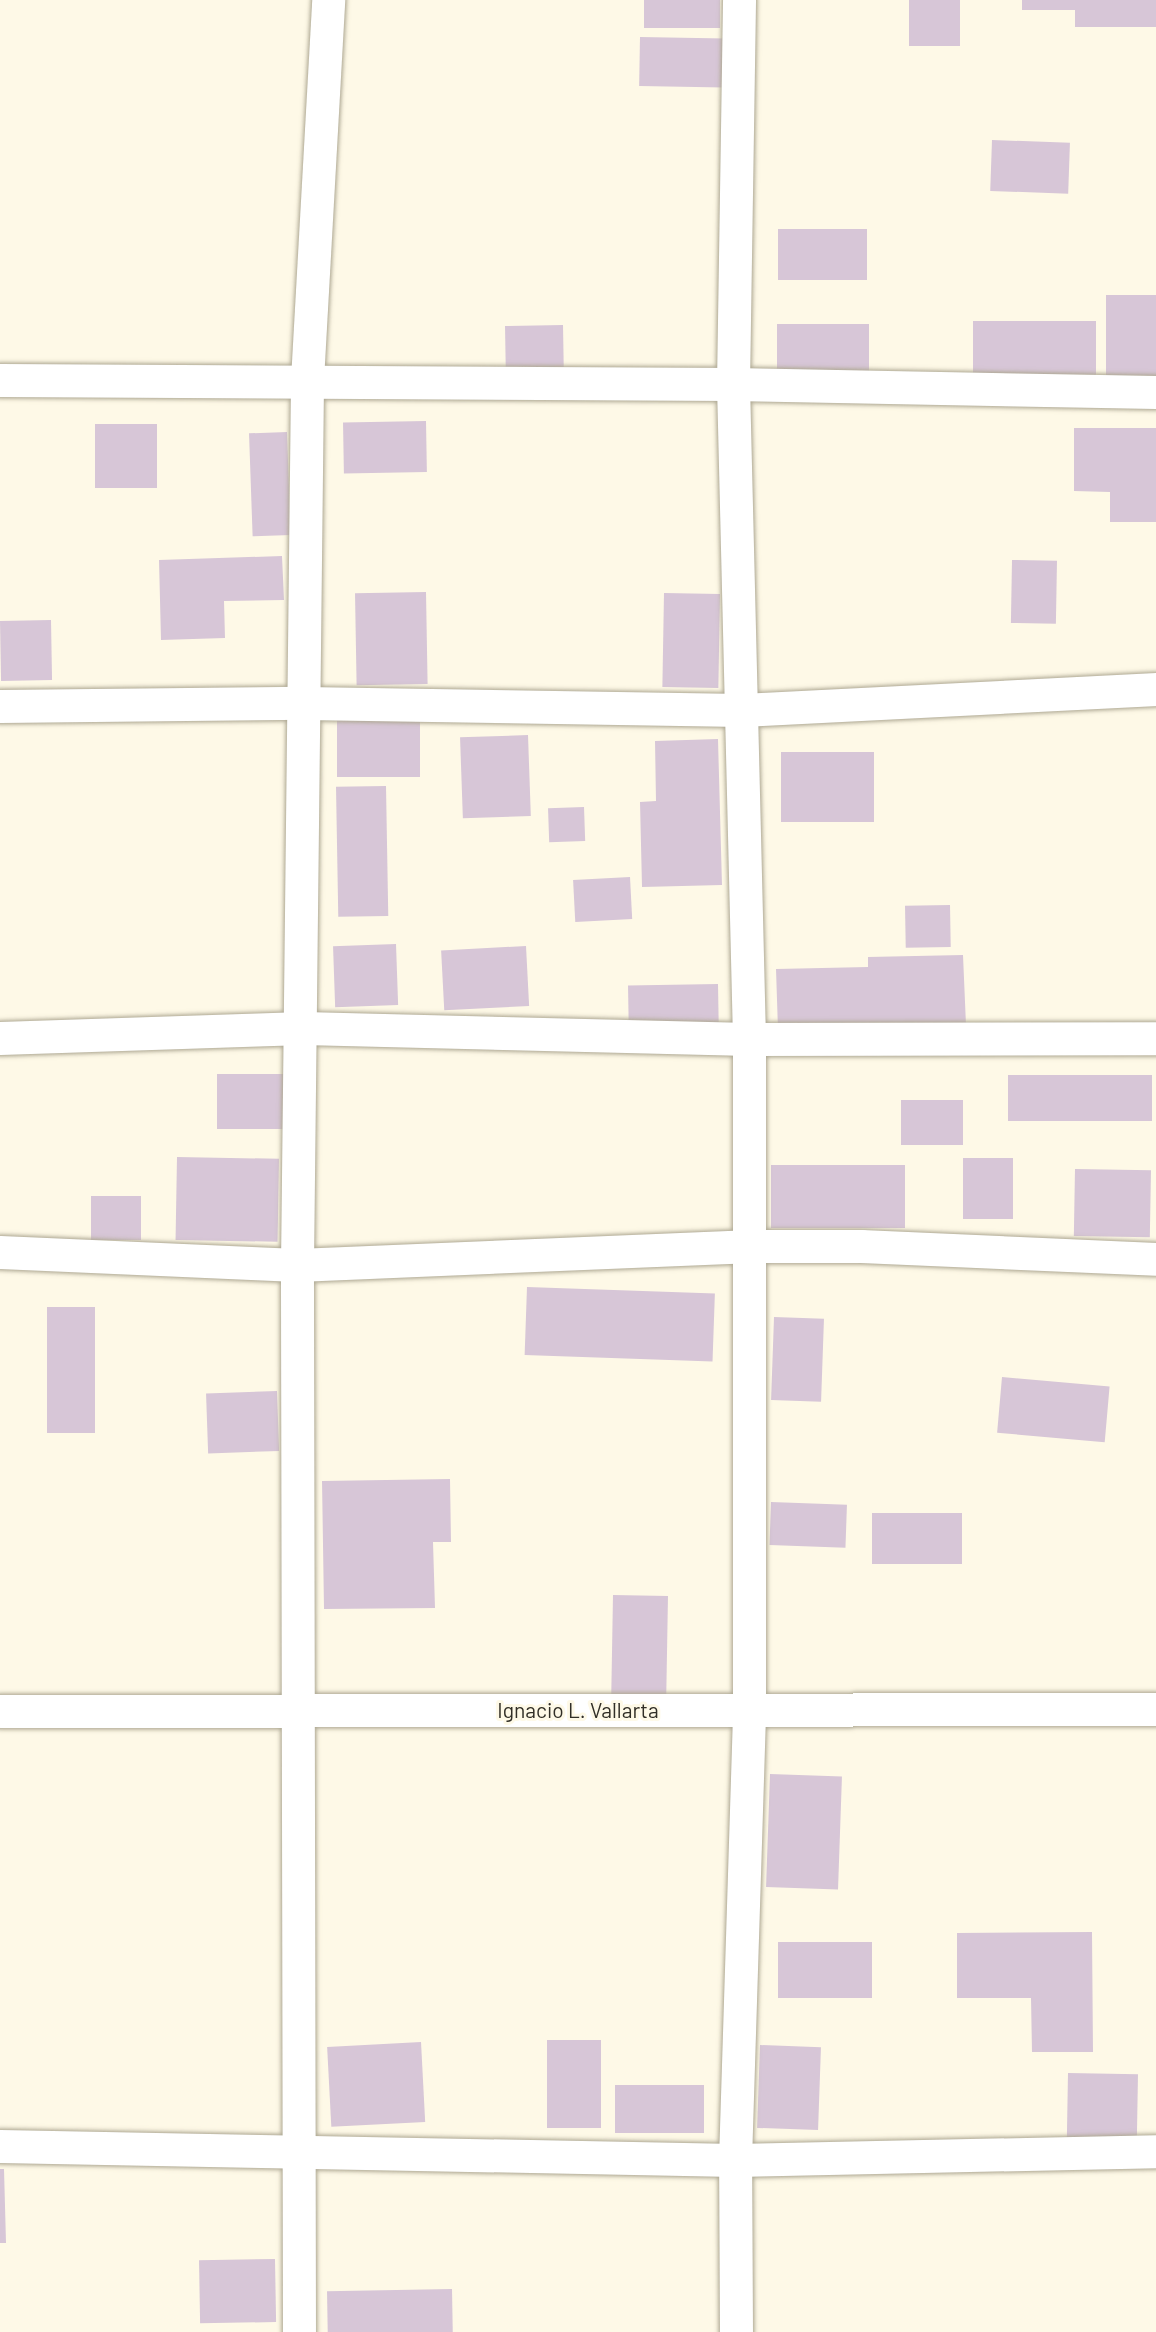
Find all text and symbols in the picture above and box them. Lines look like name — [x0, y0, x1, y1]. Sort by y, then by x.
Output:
street label: Ignacio L. Vallarta — [497, 1697, 659, 1723]

